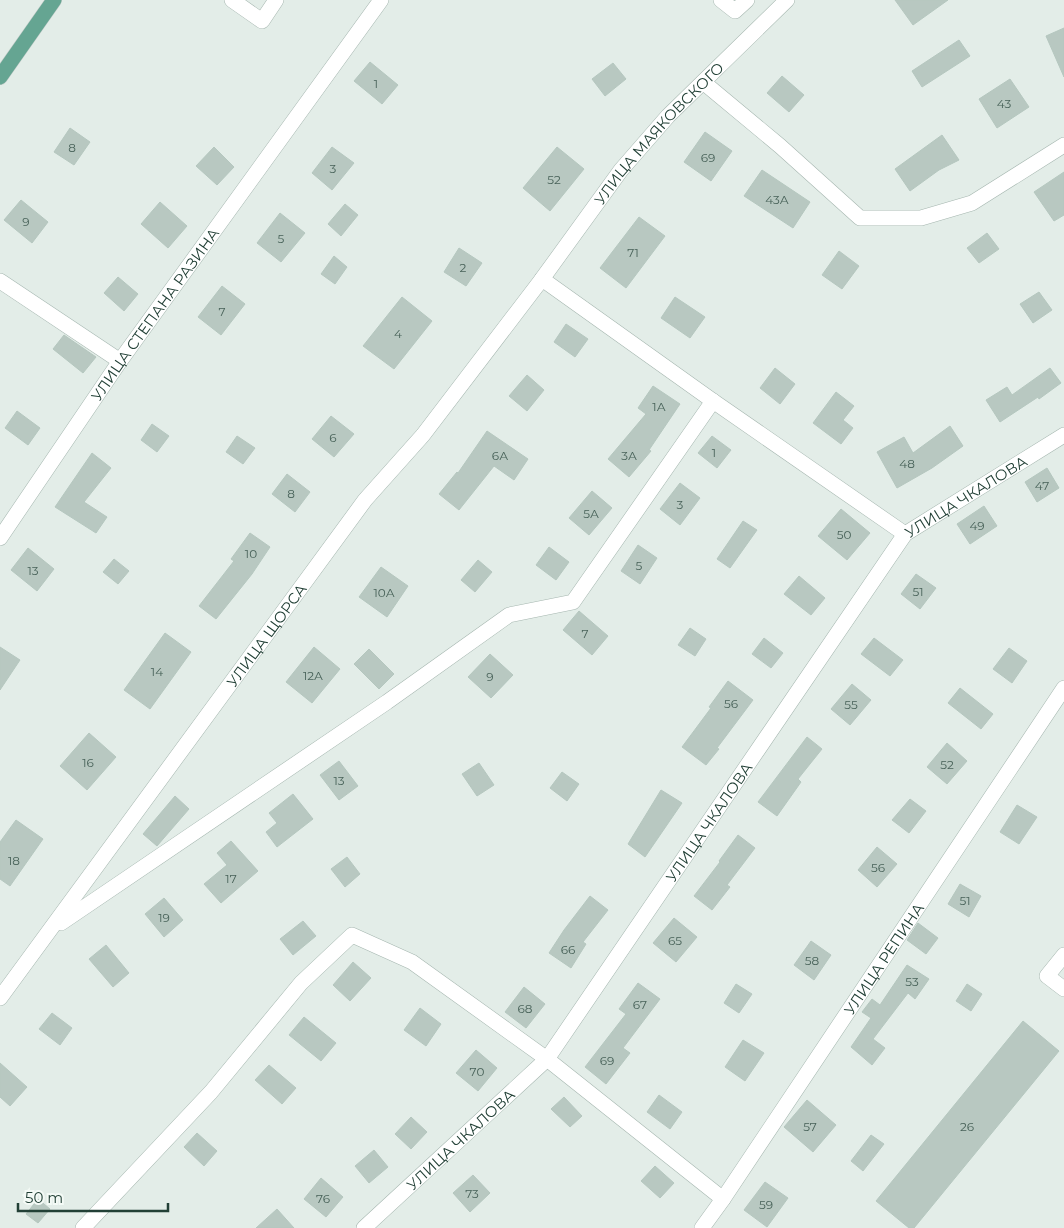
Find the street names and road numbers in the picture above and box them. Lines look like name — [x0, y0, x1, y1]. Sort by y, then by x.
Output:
street label: УЛИЦА МАЯКОВСКОГО — [590, 58, 727, 208]
street label: УЛИЦА СТЕПАНА РАЗИНА — [86, 224, 223, 404]
street label: УЛИЦА ЧКАЛОВА — [901, 451, 1030, 541]
street label: УЛИЦА ЩОРСА — [222, 580, 310, 690]
street label: УЛИЦА ЧКАЛОВА — [661, 759, 756, 885]
street label: УЛИЦА РЕПИНА — [839, 899, 928, 1018]
street label: УЛИЦА ЧКАЛОВА — [402, 1085, 518, 1194]

